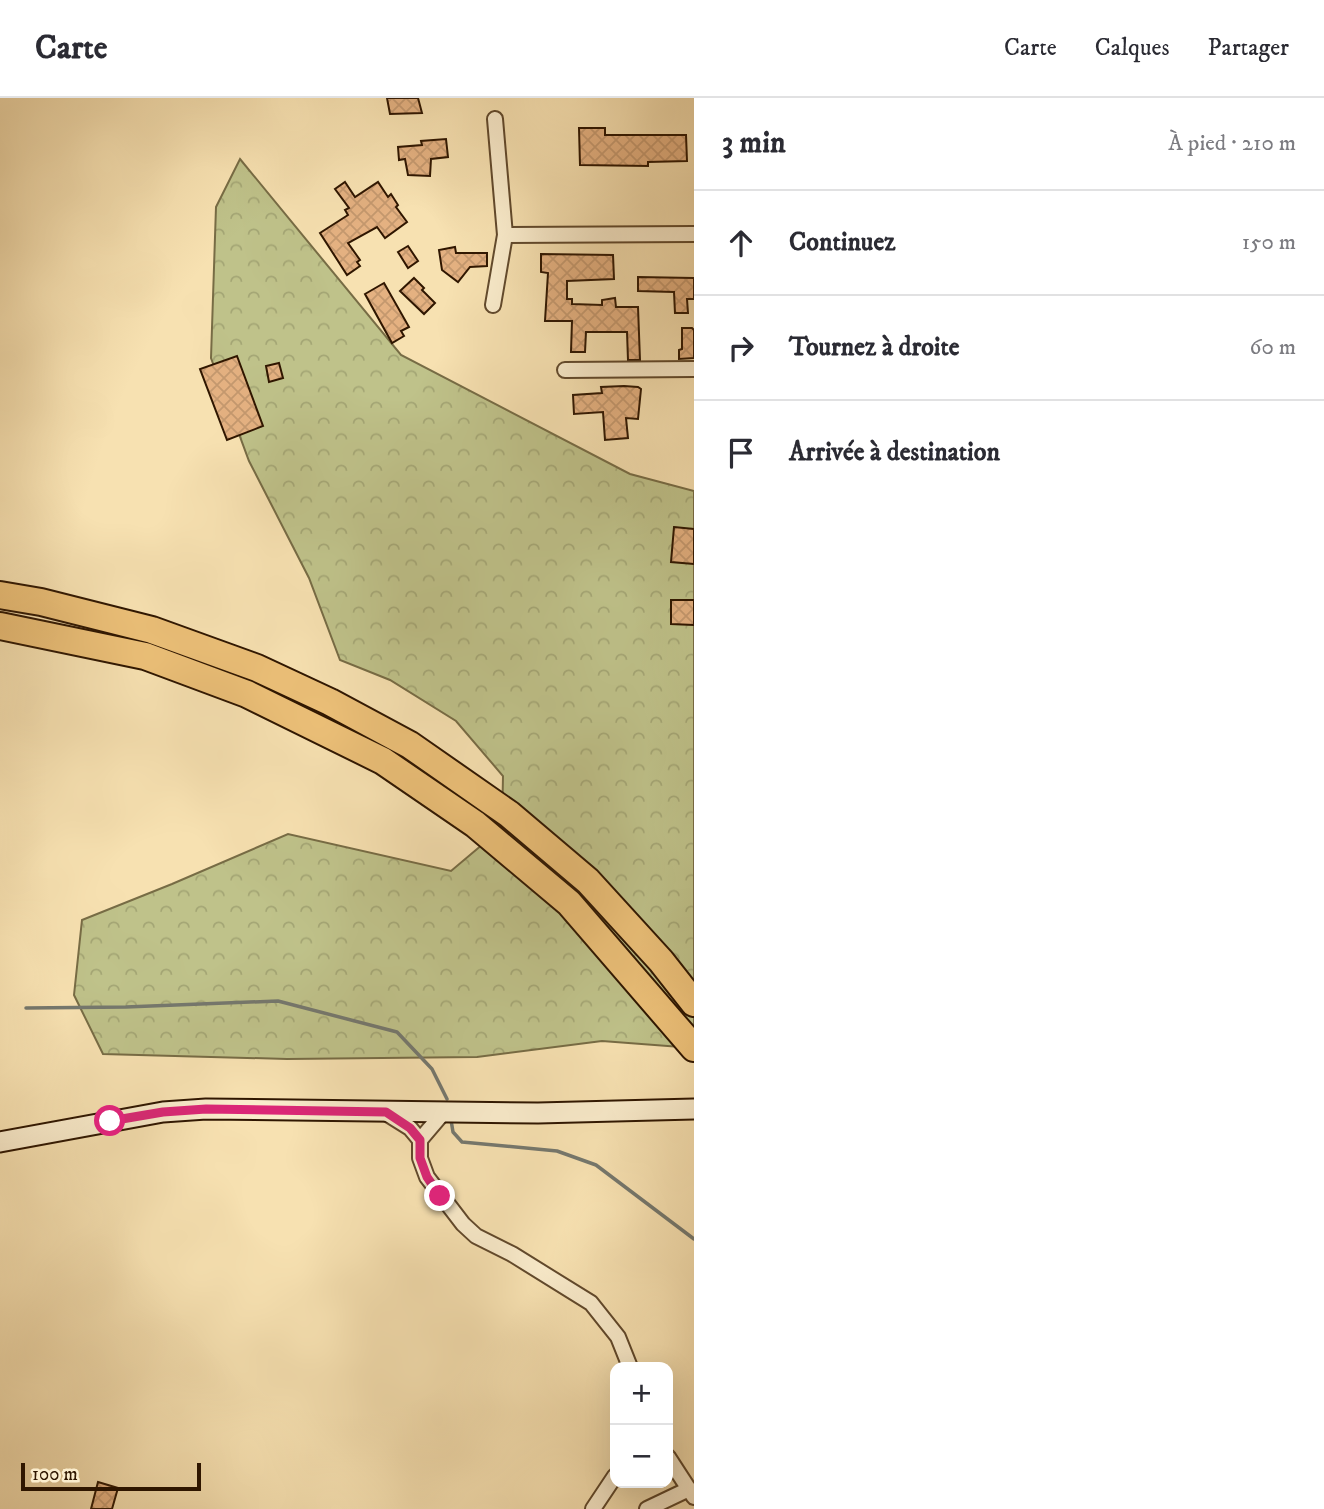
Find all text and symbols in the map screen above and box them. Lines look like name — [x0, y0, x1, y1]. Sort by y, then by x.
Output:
text: Carte — [35, 28, 107, 69]
text: Carte — [1004, 33, 1057, 63]
text: Calques — [1095, 33, 1170, 63]
text: Partager — [1208, 33, 1289, 63]
text: 3 min — [722, 125, 786, 162]
text: À pied · 210 m — [1168, 129, 1296, 158]
icon: ahead — [722, 224, 760, 262]
text: Continuez — [789, 226, 895, 259]
text: 150 m — [1242, 228, 1296, 257]
icon: right — [722, 329, 760, 367]
text: Tournez à droite — [789, 331, 960, 364]
text: 60 m — [1249, 333, 1296, 362]
icon: arrive — [722, 434, 760, 472]
text: Arrivée à destination — [789, 436, 1000, 469]
route start — [94, 1105, 125, 1136]
route end — [424, 1180, 455, 1211]
map controls — [610, 1362, 673, 1488]
button: + — [610, 1362, 673, 1425]
button: − — [610, 1425, 673, 1488]
scale bar — [21, 1460, 201, 1492]
text: 100 m — [32, 1463, 78, 1486]

